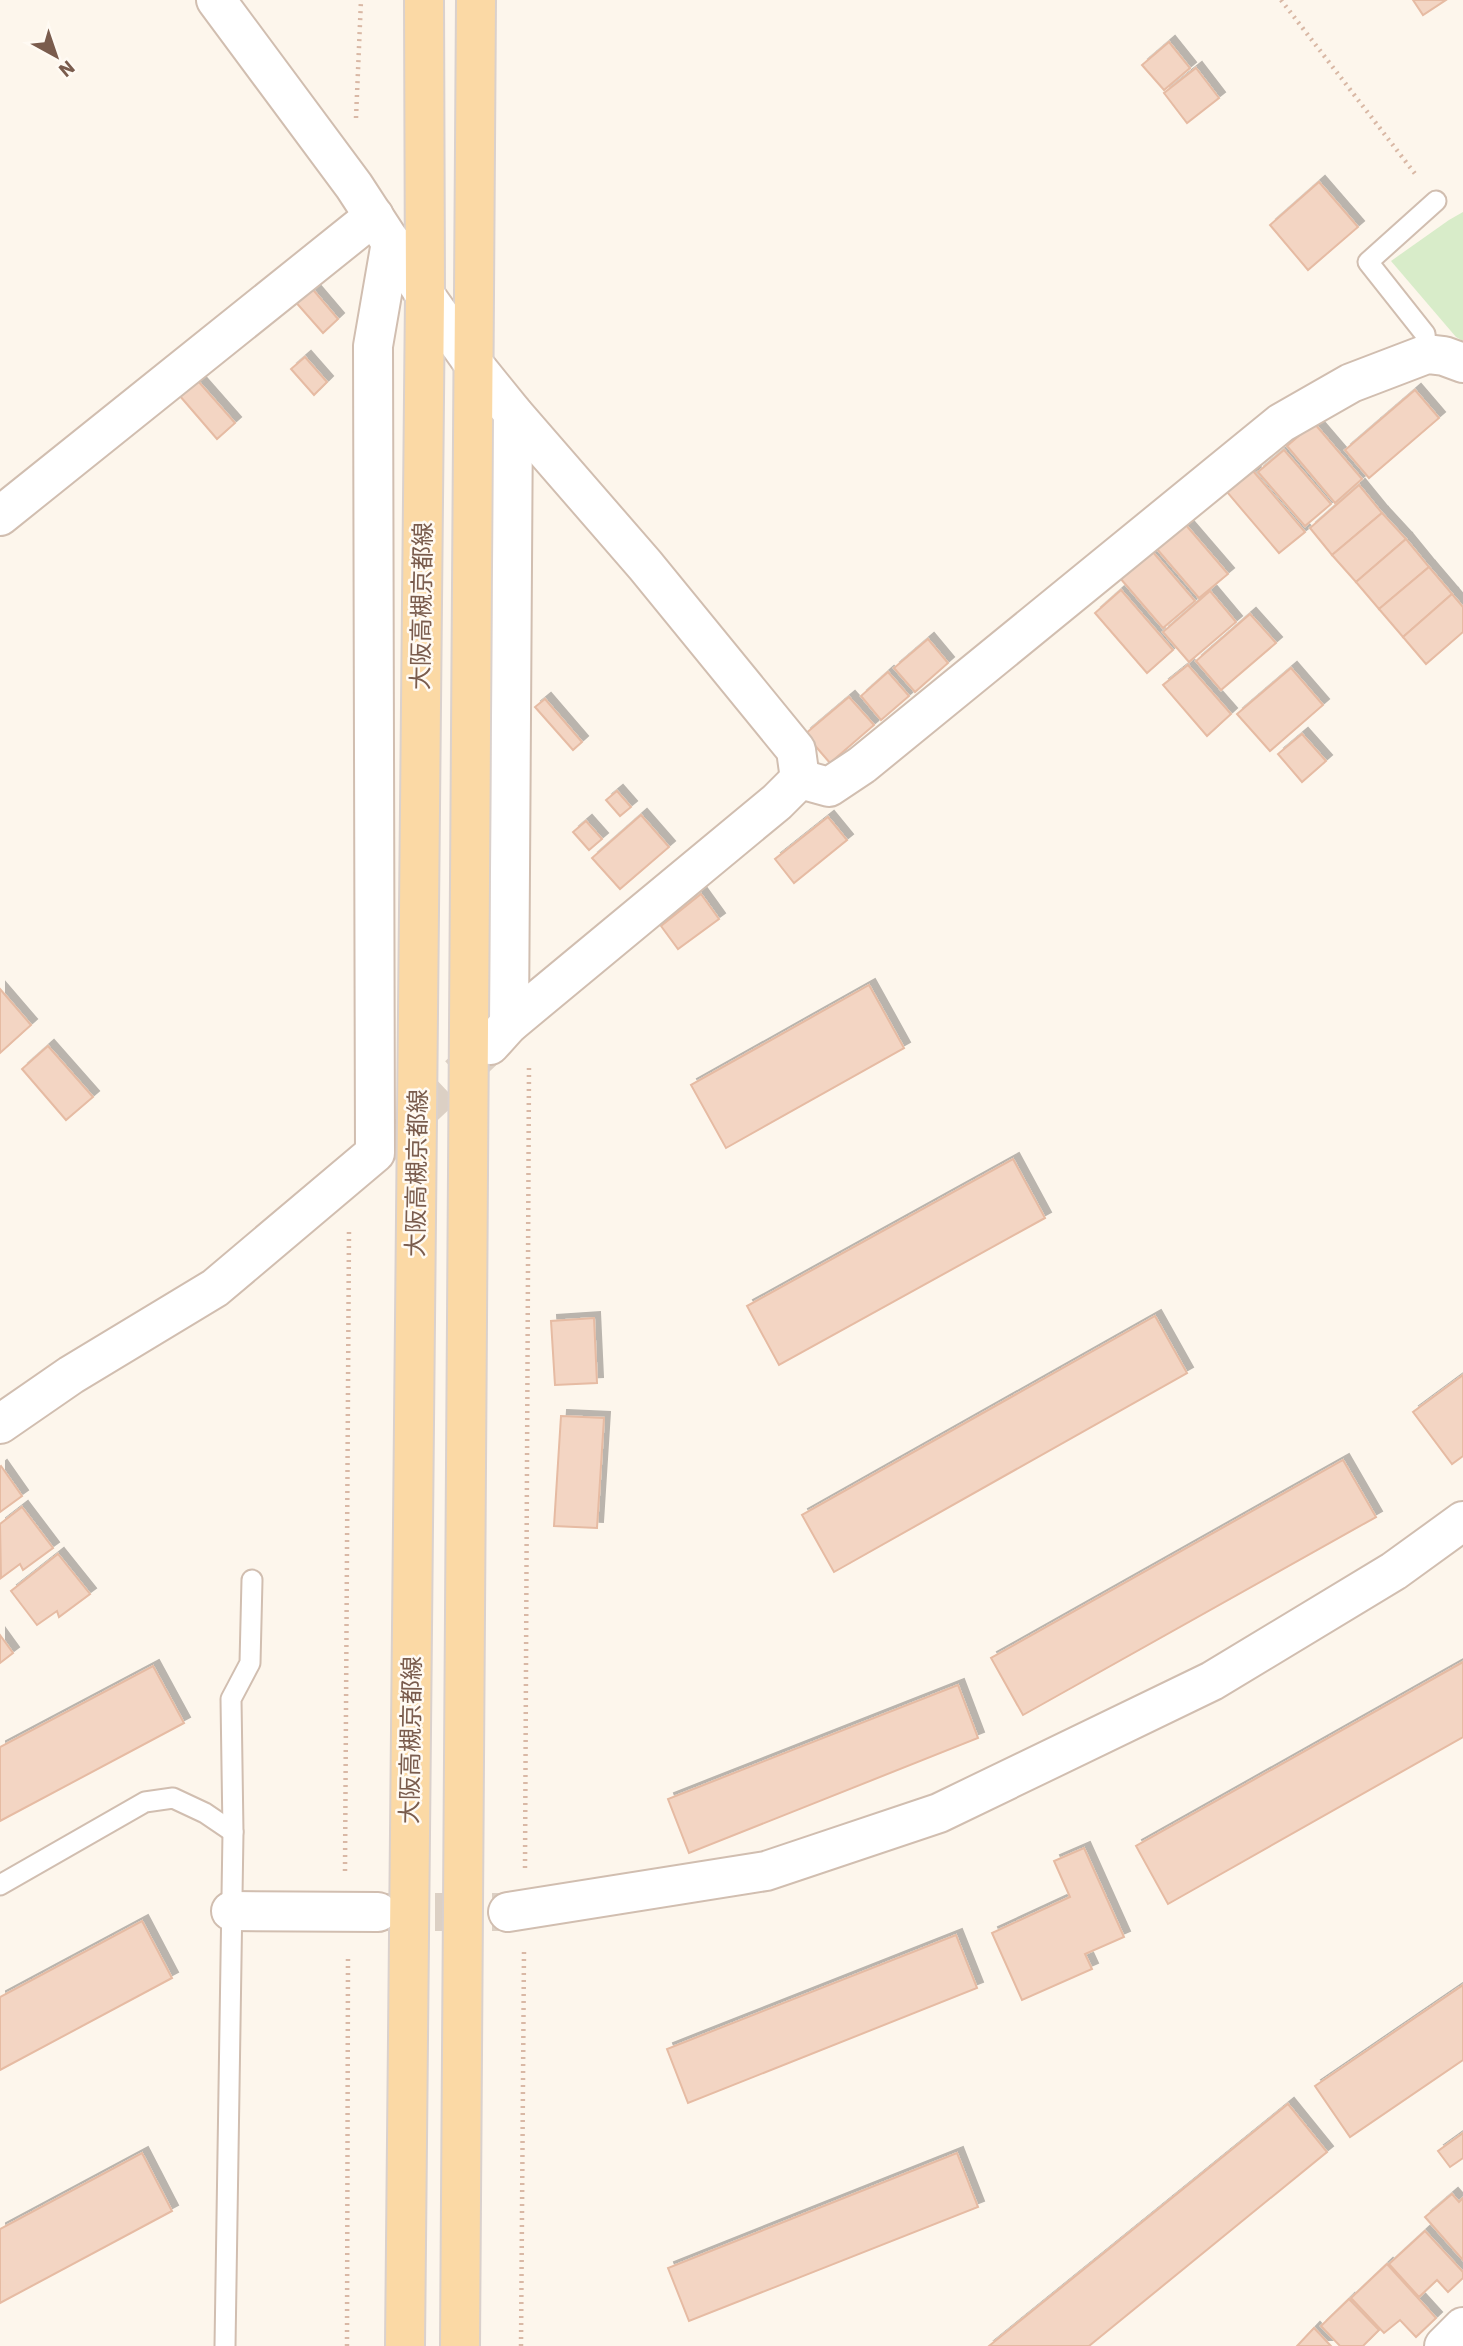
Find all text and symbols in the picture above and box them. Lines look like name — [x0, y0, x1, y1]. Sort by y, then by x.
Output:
north arrow — [21, 21, 91, 91]
text: N — [54, 55, 80, 83]
street label: 大阪高槻京都線 — [404, 522, 438, 690]
street label: 大阪高槻京都線 — [399, 1089, 433, 1257]
street label: 大阪高槻京都線 — [393, 1656, 427, 1824]

